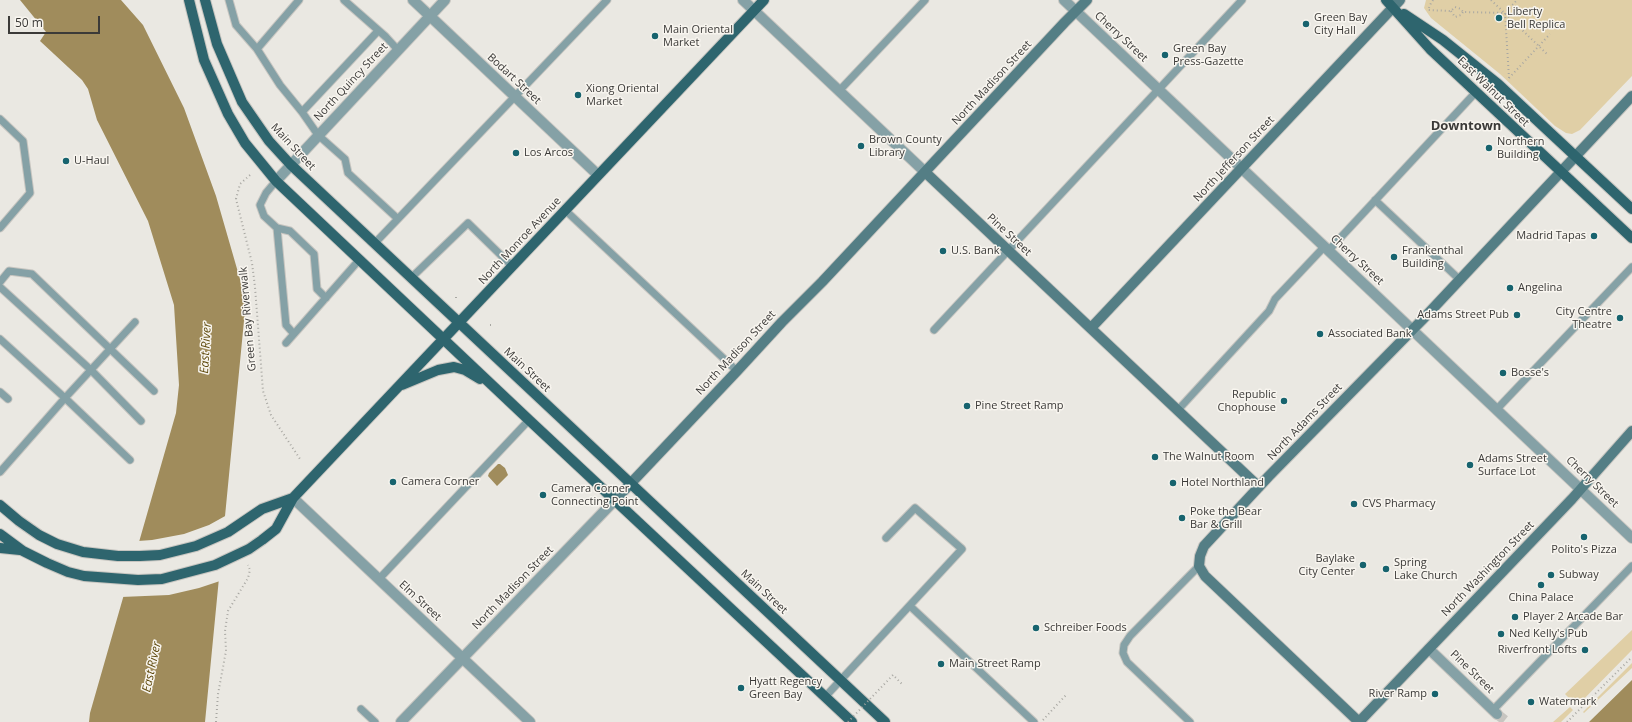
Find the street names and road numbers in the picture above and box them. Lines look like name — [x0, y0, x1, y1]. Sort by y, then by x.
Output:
street label: Cherry Street — [1092, 9, 1150, 65]
street label: North Madison Street — [949, 38, 1035, 128]
street label: North Quincy Street — [311, 40, 391, 124]
street label: Bodart Street — [484, 51, 544, 107]
street label: East Walnut Street — [1455, 55, 1531, 129]
street label: North Jefferson Street — [1191, 113, 1277, 205]
street label: Main Street — [268, 121, 318, 173]
street label: North Monroe Avenue — [476, 195, 564, 287]
street label: Pine Street — [984, 211, 1034, 259]
street label: Cherry Street — [1328, 232, 1386, 288]
street label: Green Bay Riverwalk — [237, 266, 259, 372]
street label: North Madison Street — [693, 308, 779, 398]
street label: Main Street — [501, 345, 553, 395]
street label: North Adams Street — [1265, 381, 1345, 463]
street label: Cherry Street — [1563, 454, 1621, 510]
street label: North Washington Street — [1439, 519, 1537, 619]
street label: North Madison Street — [470, 544, 556, 632]
street label: Main Street — [738, 567, 790, 617]
street label: Elm Street — [396, 578, 444, 624]
street label: Pine Street — [1447, 648, 1497, 696]

